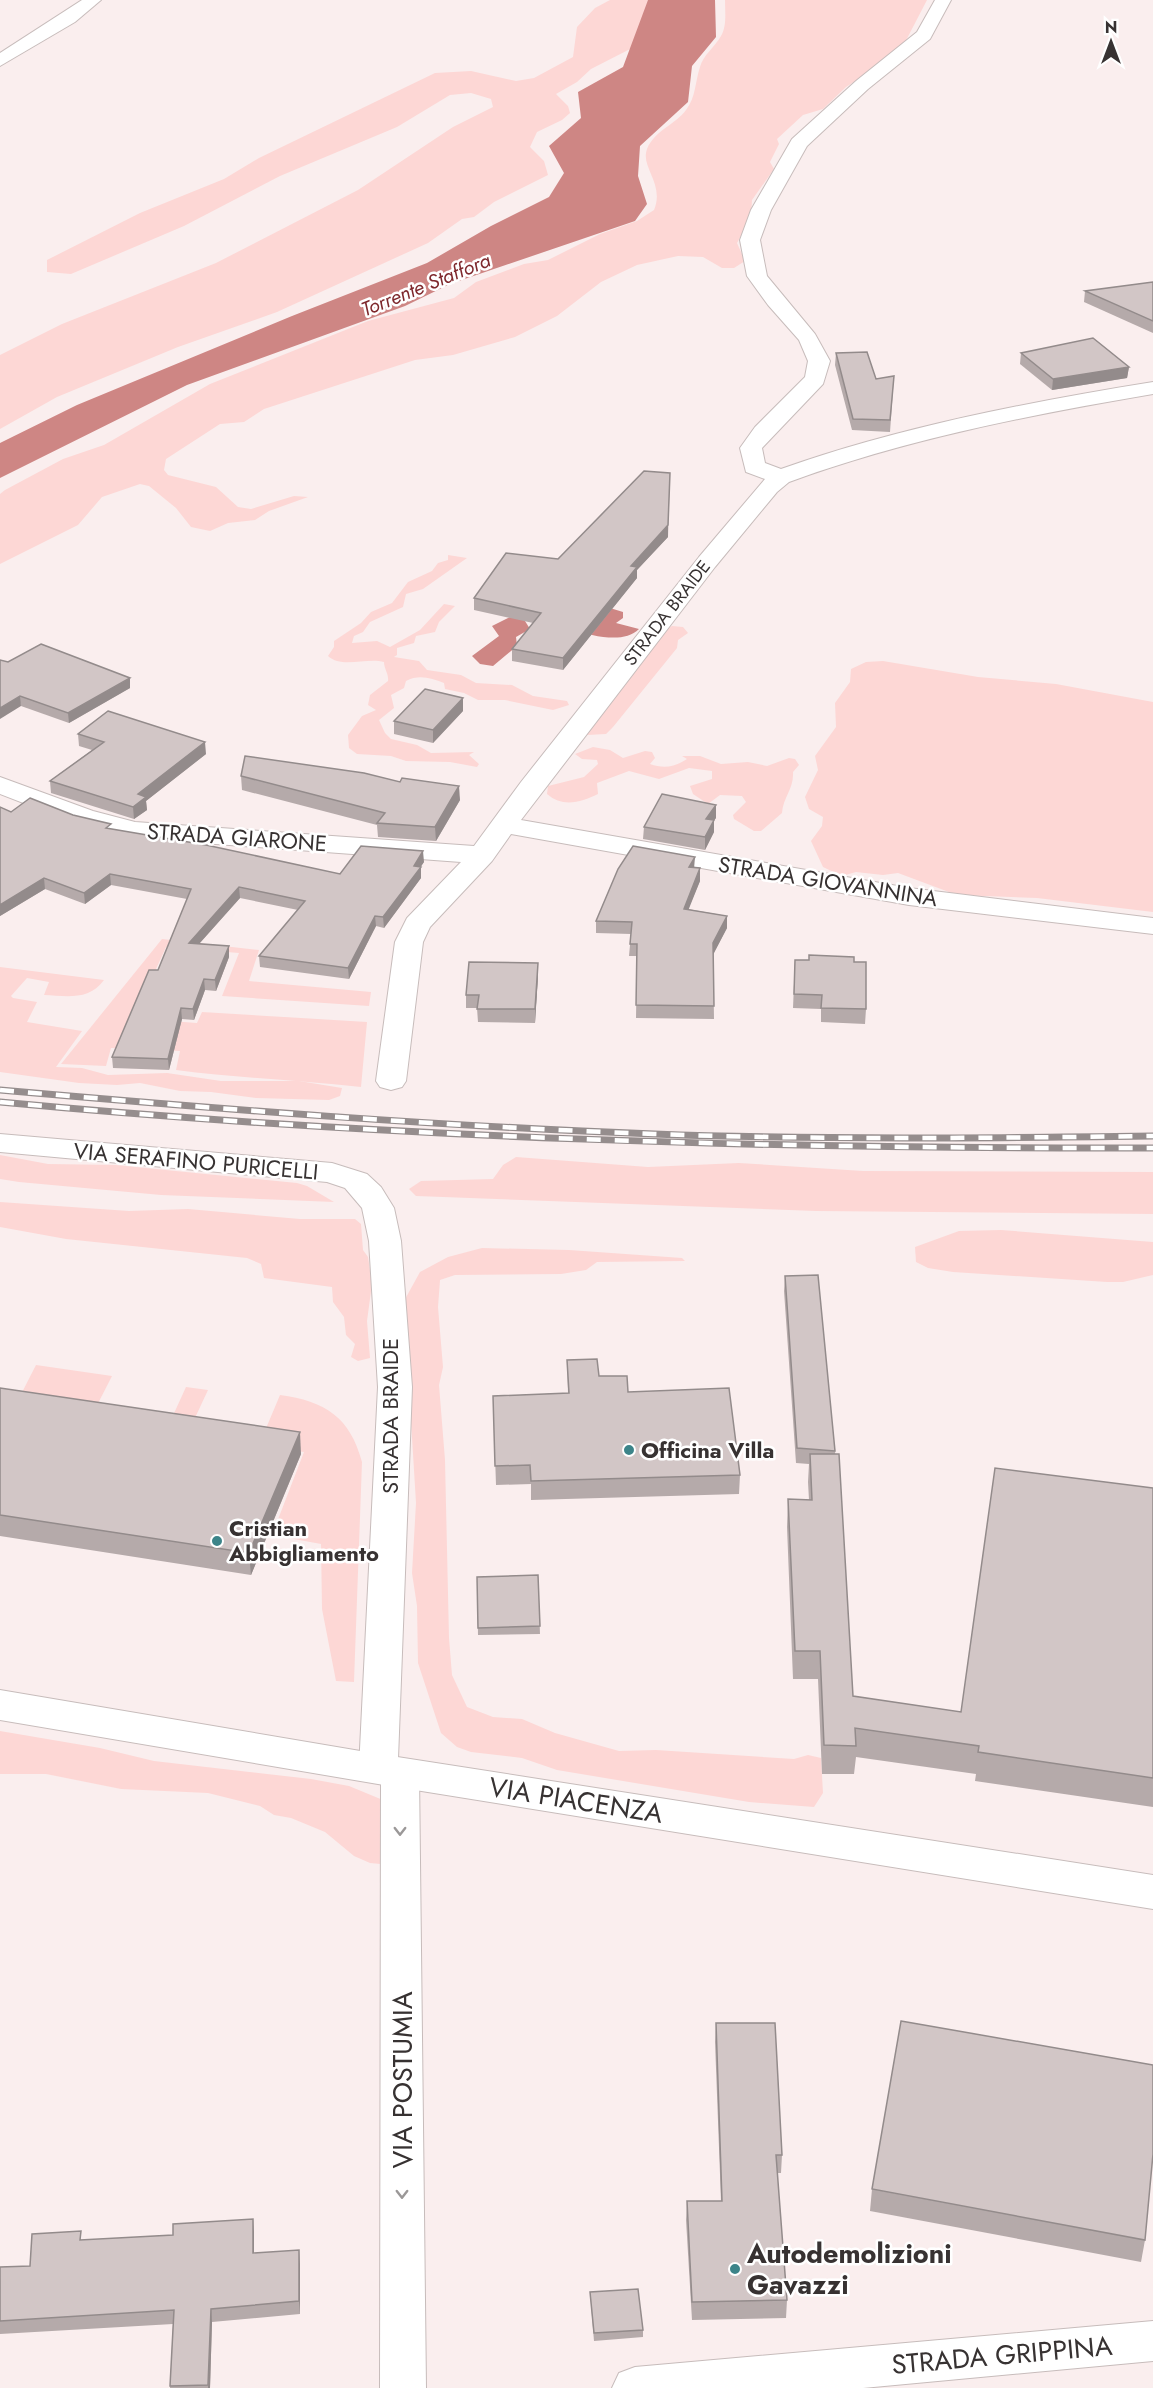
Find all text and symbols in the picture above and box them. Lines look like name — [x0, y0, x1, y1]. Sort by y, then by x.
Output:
north arrow — [1081, 12, 1141, 72]
text: N — [1105, 16, 1117, 39]
water label: Torrente Staffora — [357, 246, 495, 324]
street label: STRADA BRAIDE — [617, 555, 717, 671]
street label: STRADA GIARONE — [146, 815, 328, 859]
street label: STRADA GIOVANNINA — [716, 848, 940, 914]
street label: VIA SERAFINO PURICELLI — [72, 1134, 320, 1188]
street label: STRADA BRAIDE — [374, 1338, 406, 1494]
place label: Officina Villa — [641, 1434, 774, 1466]
marker: Officina Villa — [622, 1443, 636, 1457]
place label: Cristian Abbigliamento — [228, 1512, 379, 1569]
marker: Cristian Abbigliamento — [210, 1534, 224, 1548]
street label: VIA PIACENZA — [486, 1767, 666, 1833]
one-way arrow — [394, 1827, 406, 1836]
street label: VIA POSTUMIA — [383, 1991, 422, 2169]
one-way arrow — [396, 2190, 408, 2199]
place label: Autodemolizioni Gavazzi — [746, 2234, 952, 2304]
marker: Autodemolizioni Gavazzi — [728, 2262, 742, 2276]
street label: STRADA GRIPPINA — [890, 2326, 1114, 2384]

